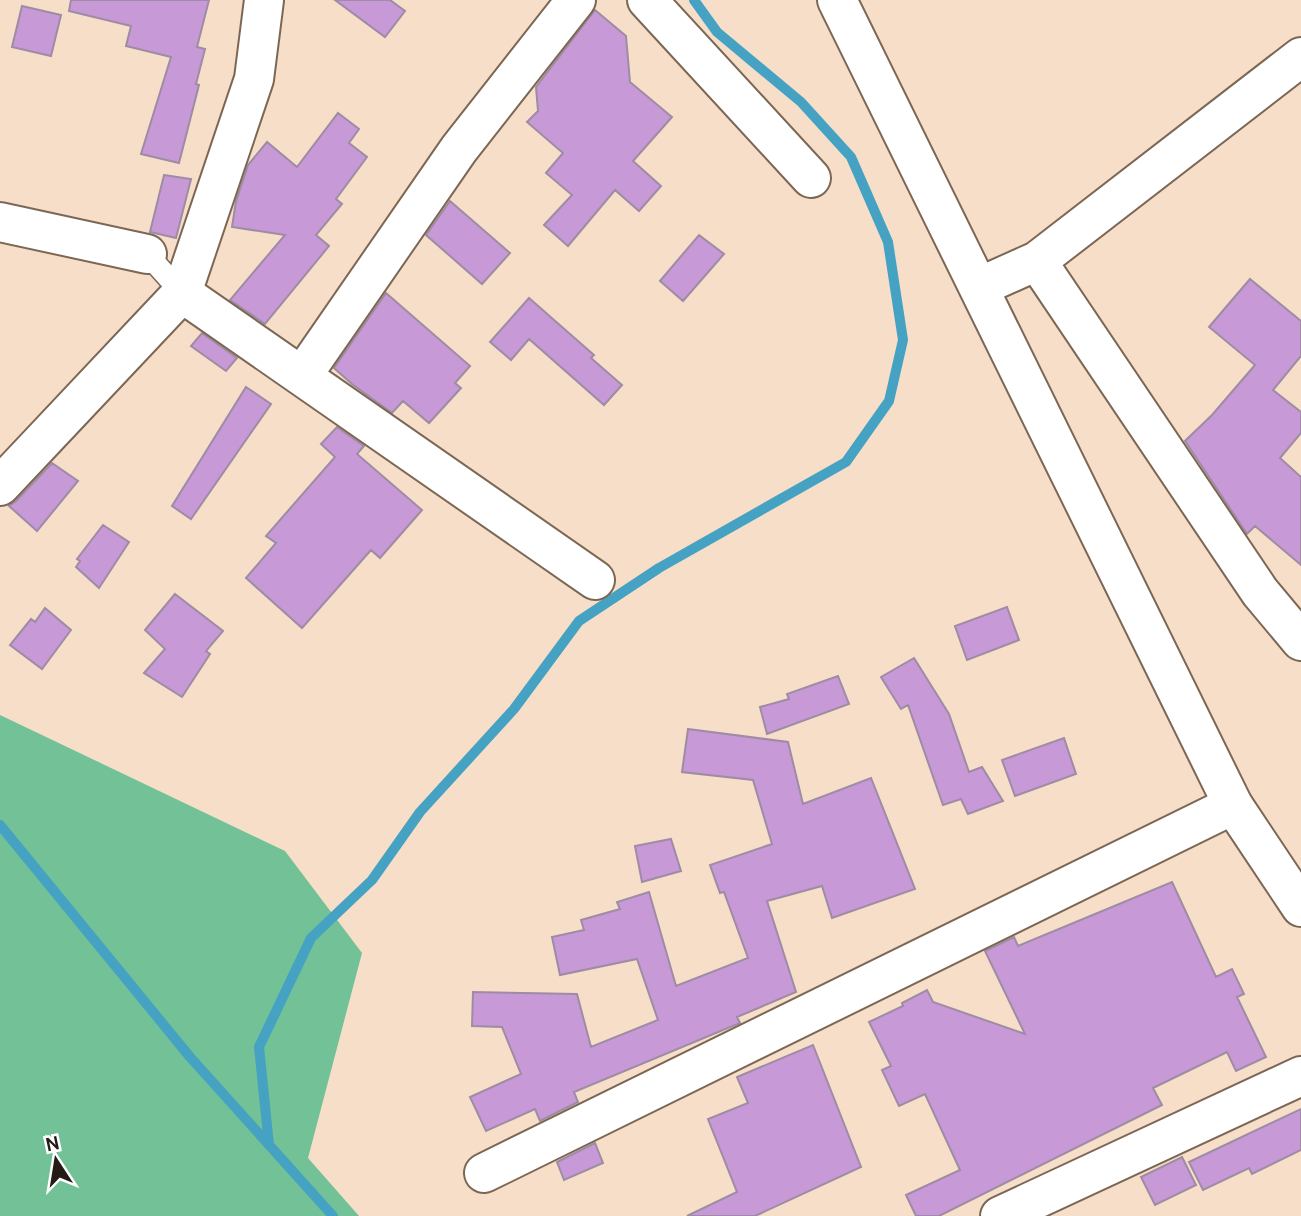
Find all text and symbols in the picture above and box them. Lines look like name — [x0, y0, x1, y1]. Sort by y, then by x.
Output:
north arrow — [21, 1125, 91, 1195]
text: N — [44, 1131, 62, 1157]

